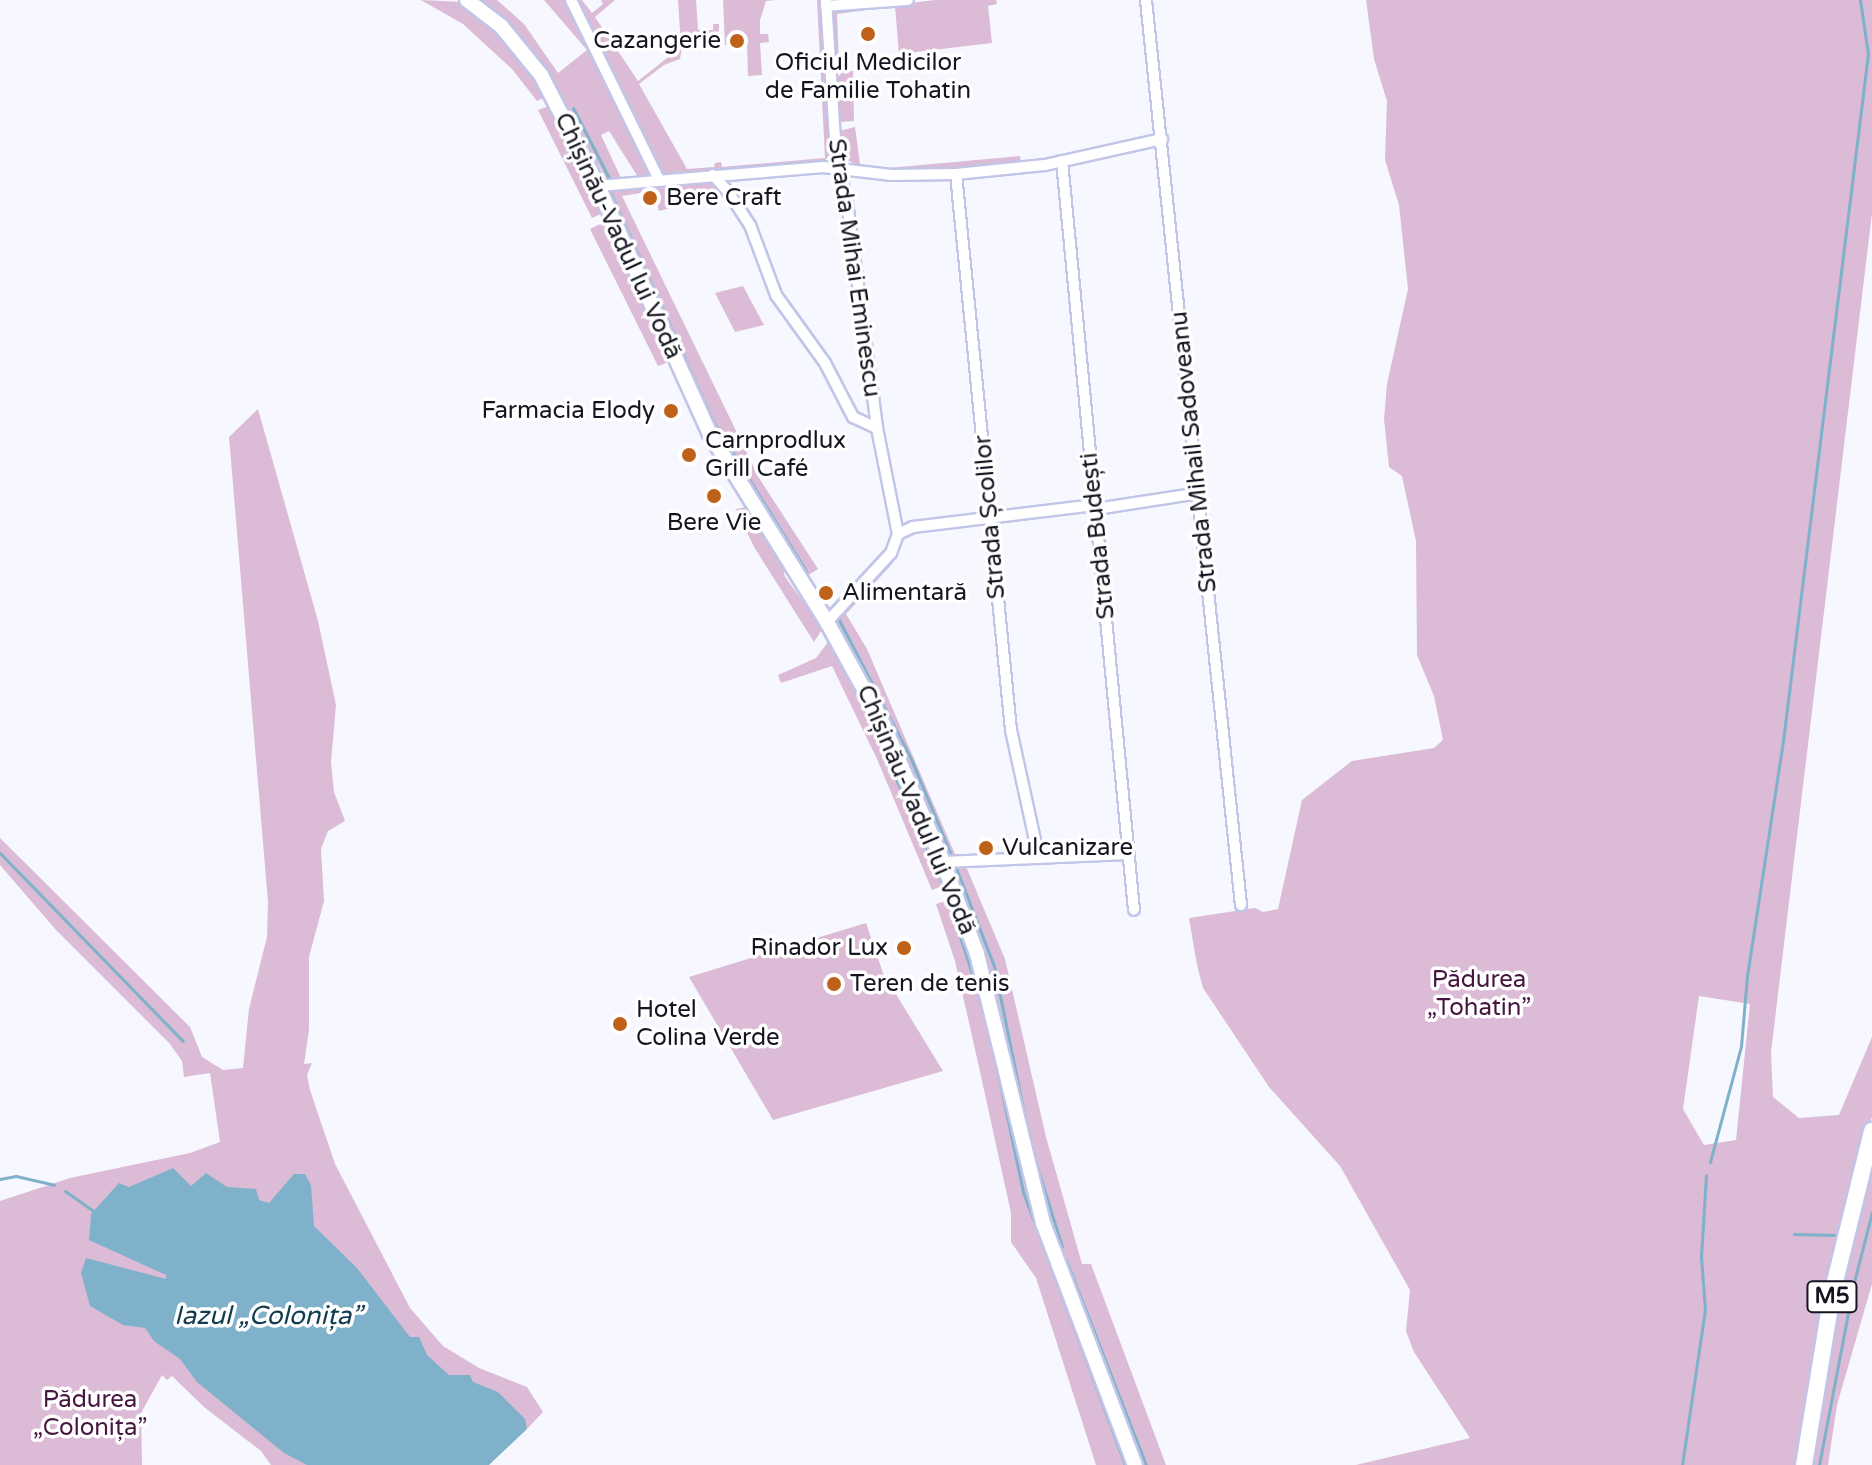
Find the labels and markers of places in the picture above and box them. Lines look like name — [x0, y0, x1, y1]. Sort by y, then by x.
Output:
marker: Oficiul Medicilor de Familie Tohatin — [857, 23, 879, 45]
place label: Cazangerie — [593, 27, 721, 55]
marker: Cazangerie — [728, 32, 746, 50]
place label: Oficiul Medicilor de Familie Tohatin — [765, 49, 971, 105]
place label: Bere Craft — [666, 184, 782, 212]
marker: Bere Craft — [641, 189, 659, 207]
place label: Farmacia Elody — [482, 397, 655, 425]
marker: Farmacia Elody — [662, 402, 680, 420]
place label: Carnprodlux Grill Café — [705, 427, 846, 483]
marker: Carnprodlux Grill Café — [680, 446, 698, 464]
marker: Bere Vie — [705, 487, 723, 505]
place label: Bere Vie — [667, 509, 761, 537]
place label: Alimentară — [842, 579, 967, 607]
marker: Alimentară — [817, 584, 835, 602]
place label: Vulcanizare — [1002, 834, 1133, 862]
marker: Vulcanizare — [977, 839, 995, 857]
place label: Rinador Lux — [751, 934, 888, 962]
marker: Rinador Lux — [895, 939, 913, 957]
place label: Teren de tenis — [850, 970, 1010, 998]
marker: Teren de tenis — [825, 975, 843, 993]
place label: Hotel Colina Verde — [636, 996, 780, 1052]
marker: Hotel Colina Verde — [611, 1015, 629, 1033]

